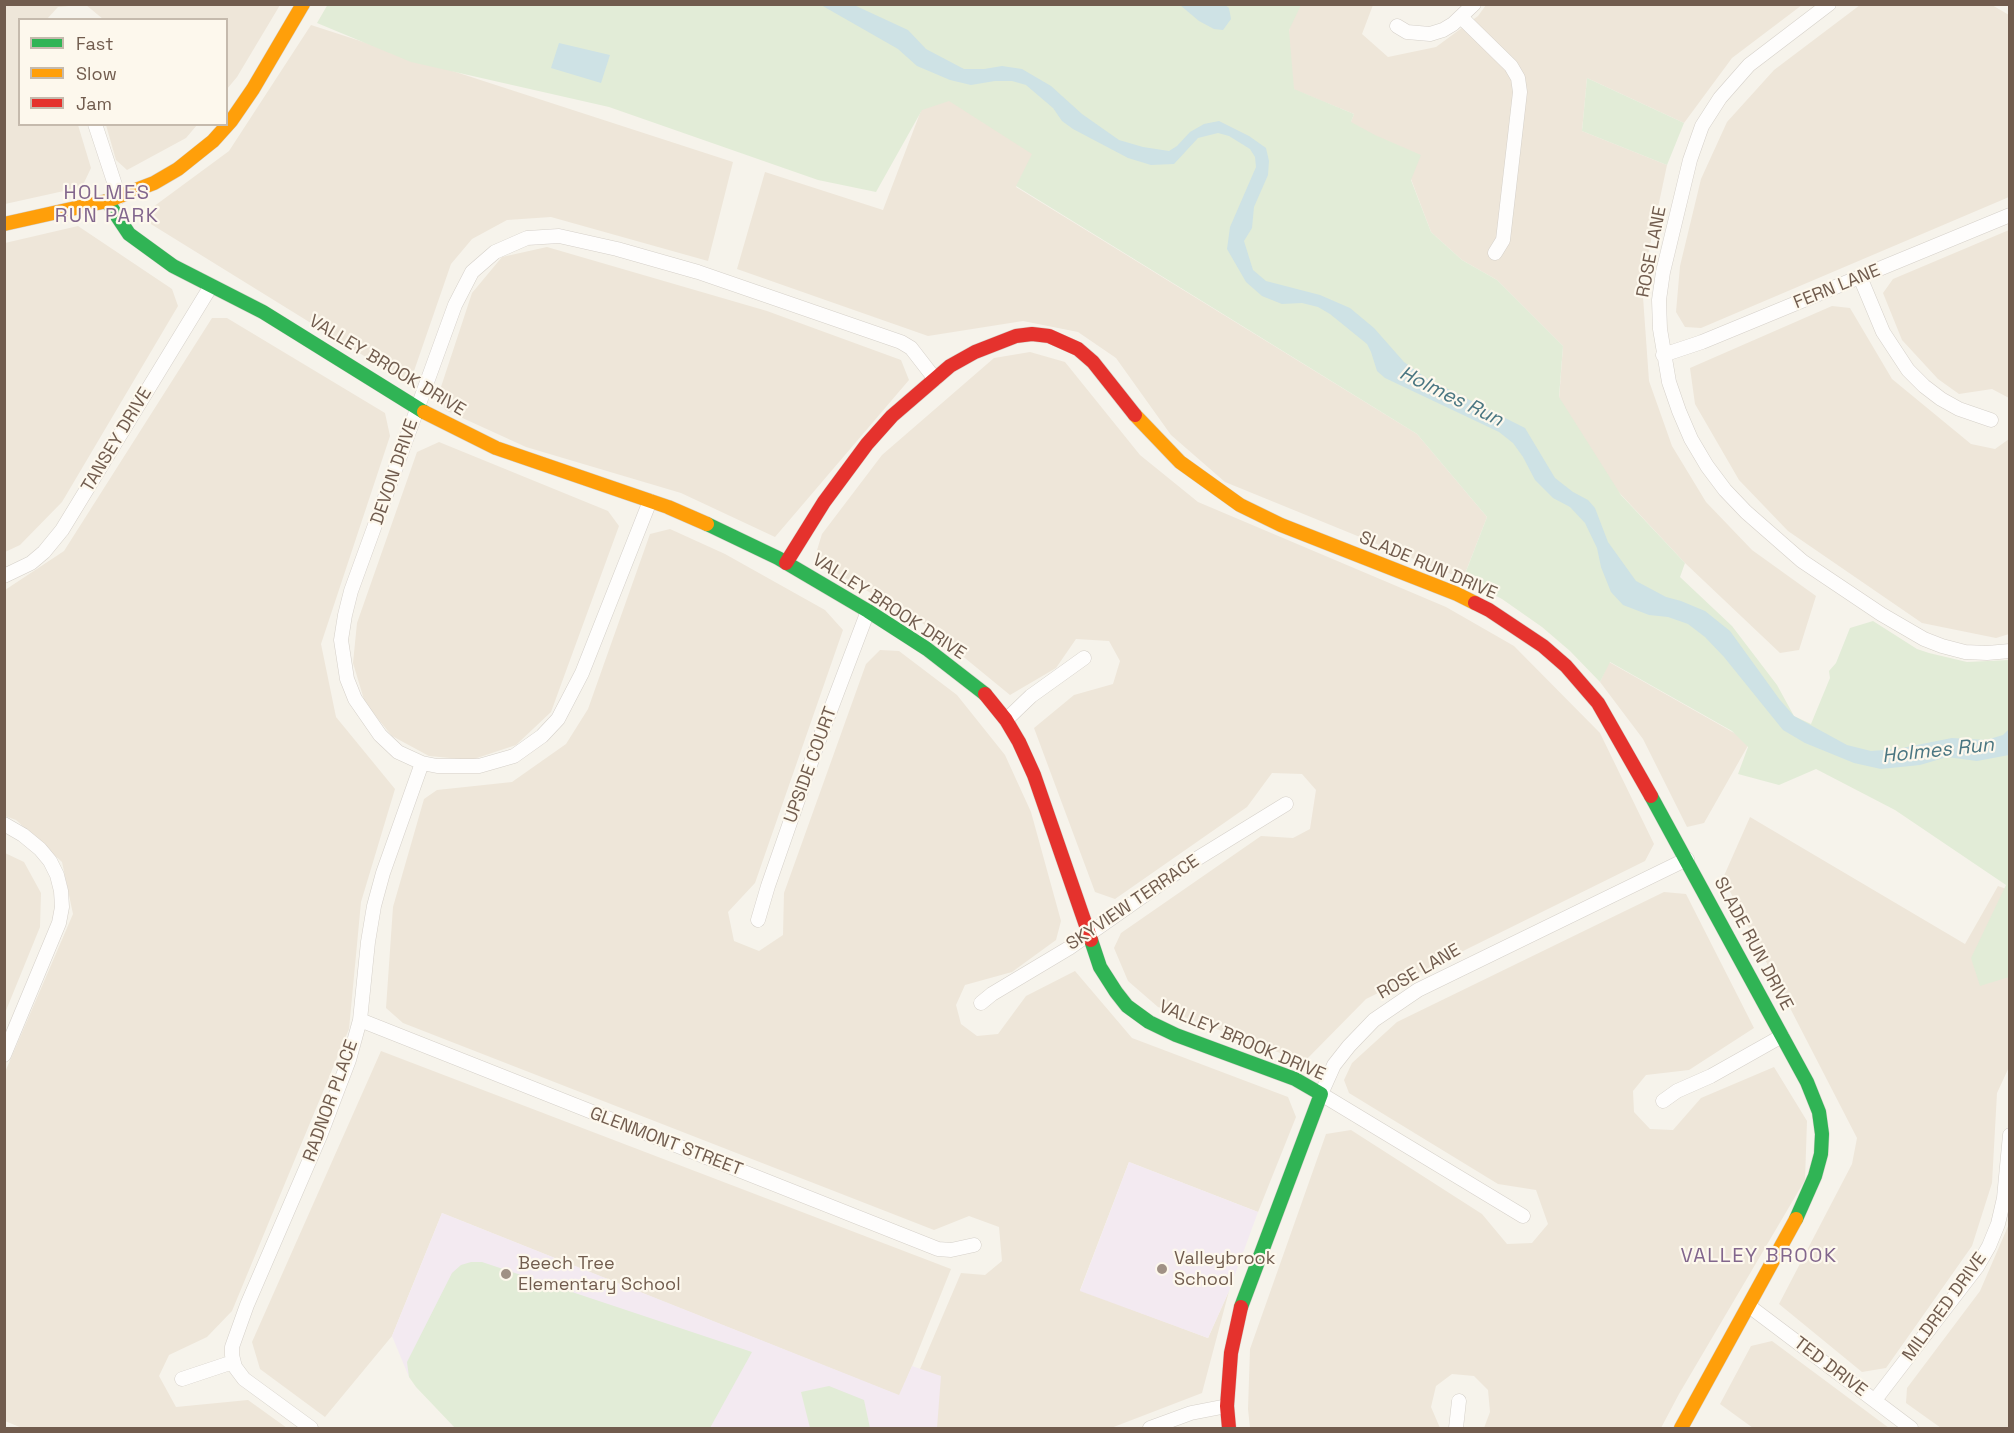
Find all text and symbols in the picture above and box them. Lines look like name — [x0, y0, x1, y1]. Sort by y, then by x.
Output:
legend — [18, 18, 228, 126]
text: Fast — [76, 32, 113, 55]
text: Slow — [76, 62, 117, 85]
text: Jam — [76, 92, 112, 115]
district label: HOLMES RUN PARK — [55, 182, 159, 229]
street label: ROSE LANE — [1633, 205, 1671, 299]
street label: FERN LANE — [1791, 260, 1883, 314]
street label: VALLEY BROOK DRIVE — [305, 311, 469, 421]
water label: Holmes Run — [1395, 362, 1507, 432]
street label: TANSEY DRIVE — [77, 384, 157, 496]
street label: DEVON DRIVE — [367, 416, 423, 528]
street label: SLADE RUN DRIVE — [1356, 527, 1500, 605]
street label: VALLEY BROOK DRIVE — [808, 549, 970, 665]
street label: UPSIDE COURT — [780, 704, 842, 826]
water label: Holmes Run — [1881, 733, 1995, 769]
street label: SKYVIEW TERRACE — [1063, 851, 1203, 955]
street label: SLADE RUN DRIVE — [1709, 874, 1797, 1014]
street label: ROSE LANE — [1374, 940, 1464, 1004]
street label: VALLEY BROOK DRIVE — [1155, 996, 1329, 1086]
street label: RADNOR PLACE — [299, 1037, 363, 1165]
street label: GLENMONT STREET — [587, 1103, 745, 1181]
district label: VALLEY BROOK — [1680, 1245, 1838, 1269]
place label: Valleybrook School — [1174, 1248, 1275, 1290]
street label: MILDRED DRIVE — [1898, 1249, 1992, 1365]
place label: Beech Tree Elementary School — [518, 1253, 681, 1296]
marker: Valleybrook School — [1155, 1262, 1169, 1276]
marker: Beech Tree Elementary School — [499, 1267, 513, 1281]
street label: TED DRIVE — [1789, 1332, 1871, 1402]

